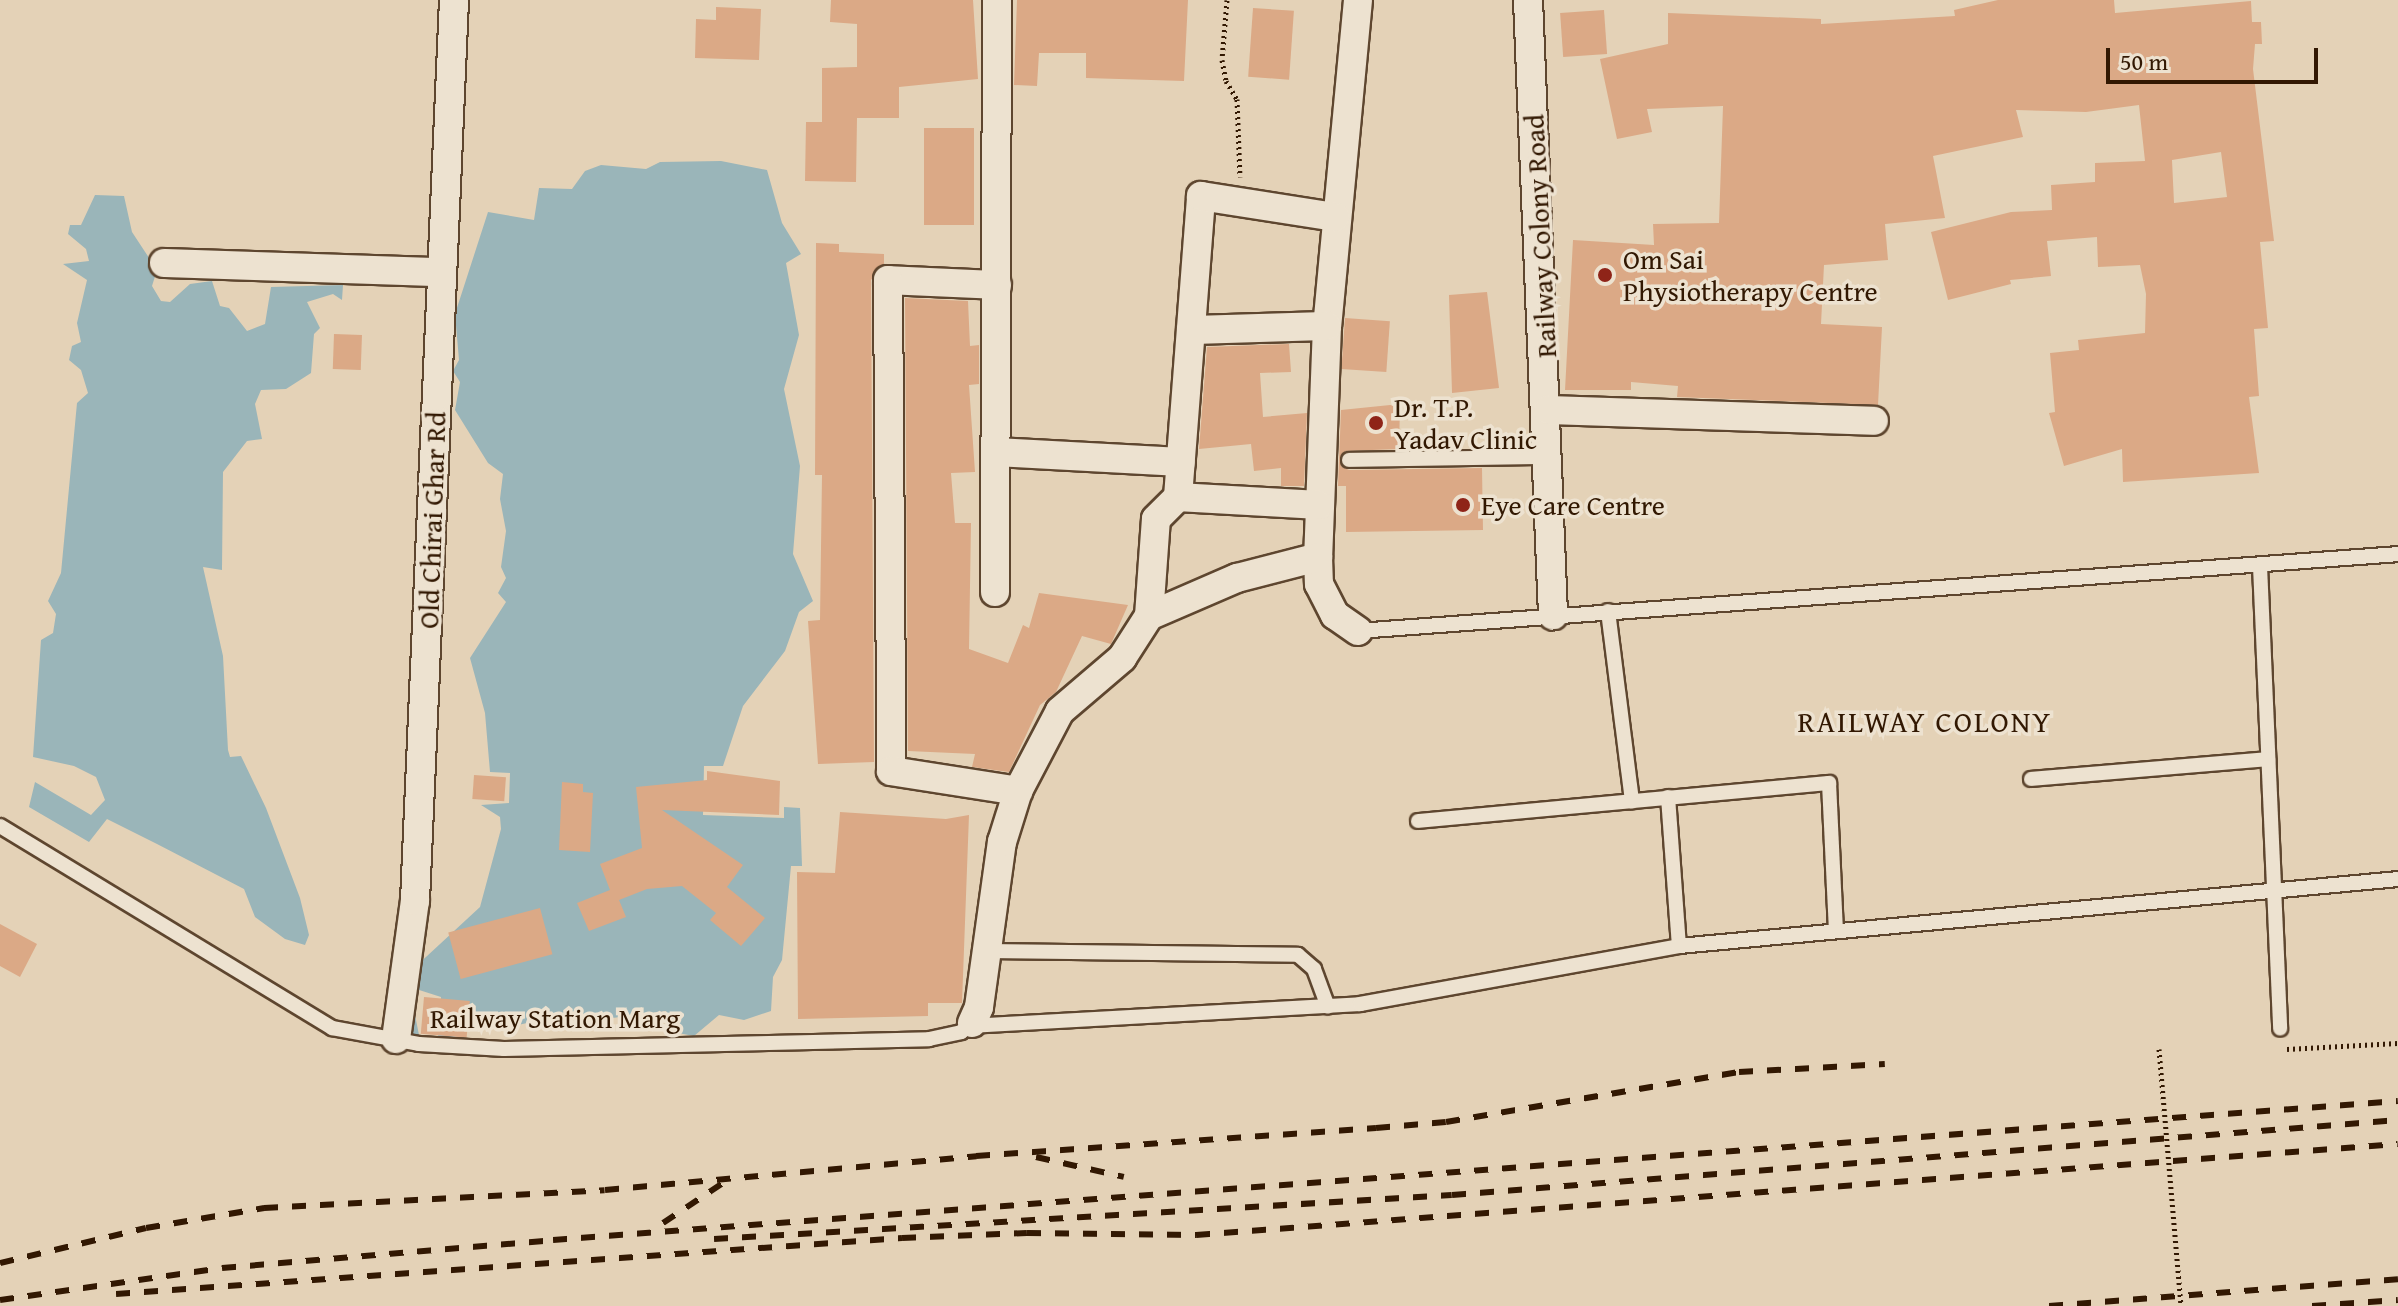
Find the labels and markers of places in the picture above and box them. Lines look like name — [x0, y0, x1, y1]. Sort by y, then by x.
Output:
place label: Om Sai Physiotherapy Centre — [1623, 242, 1878, 308]
marker: Om Sai Physiotherapy Centre — [1594, 264, 1616, 286]
place label: Dr. T.P. Yadav Clinic — [1394, 390, 1537, 456]
marker: Dr. T.P. Yadav Clinic — [1365, 412, 1387, 434]
place label: Eye Care Centre — [1481, 488, 1665, 522]
marker: Eye Care Centre — [1452, 494, 1474, 516]

